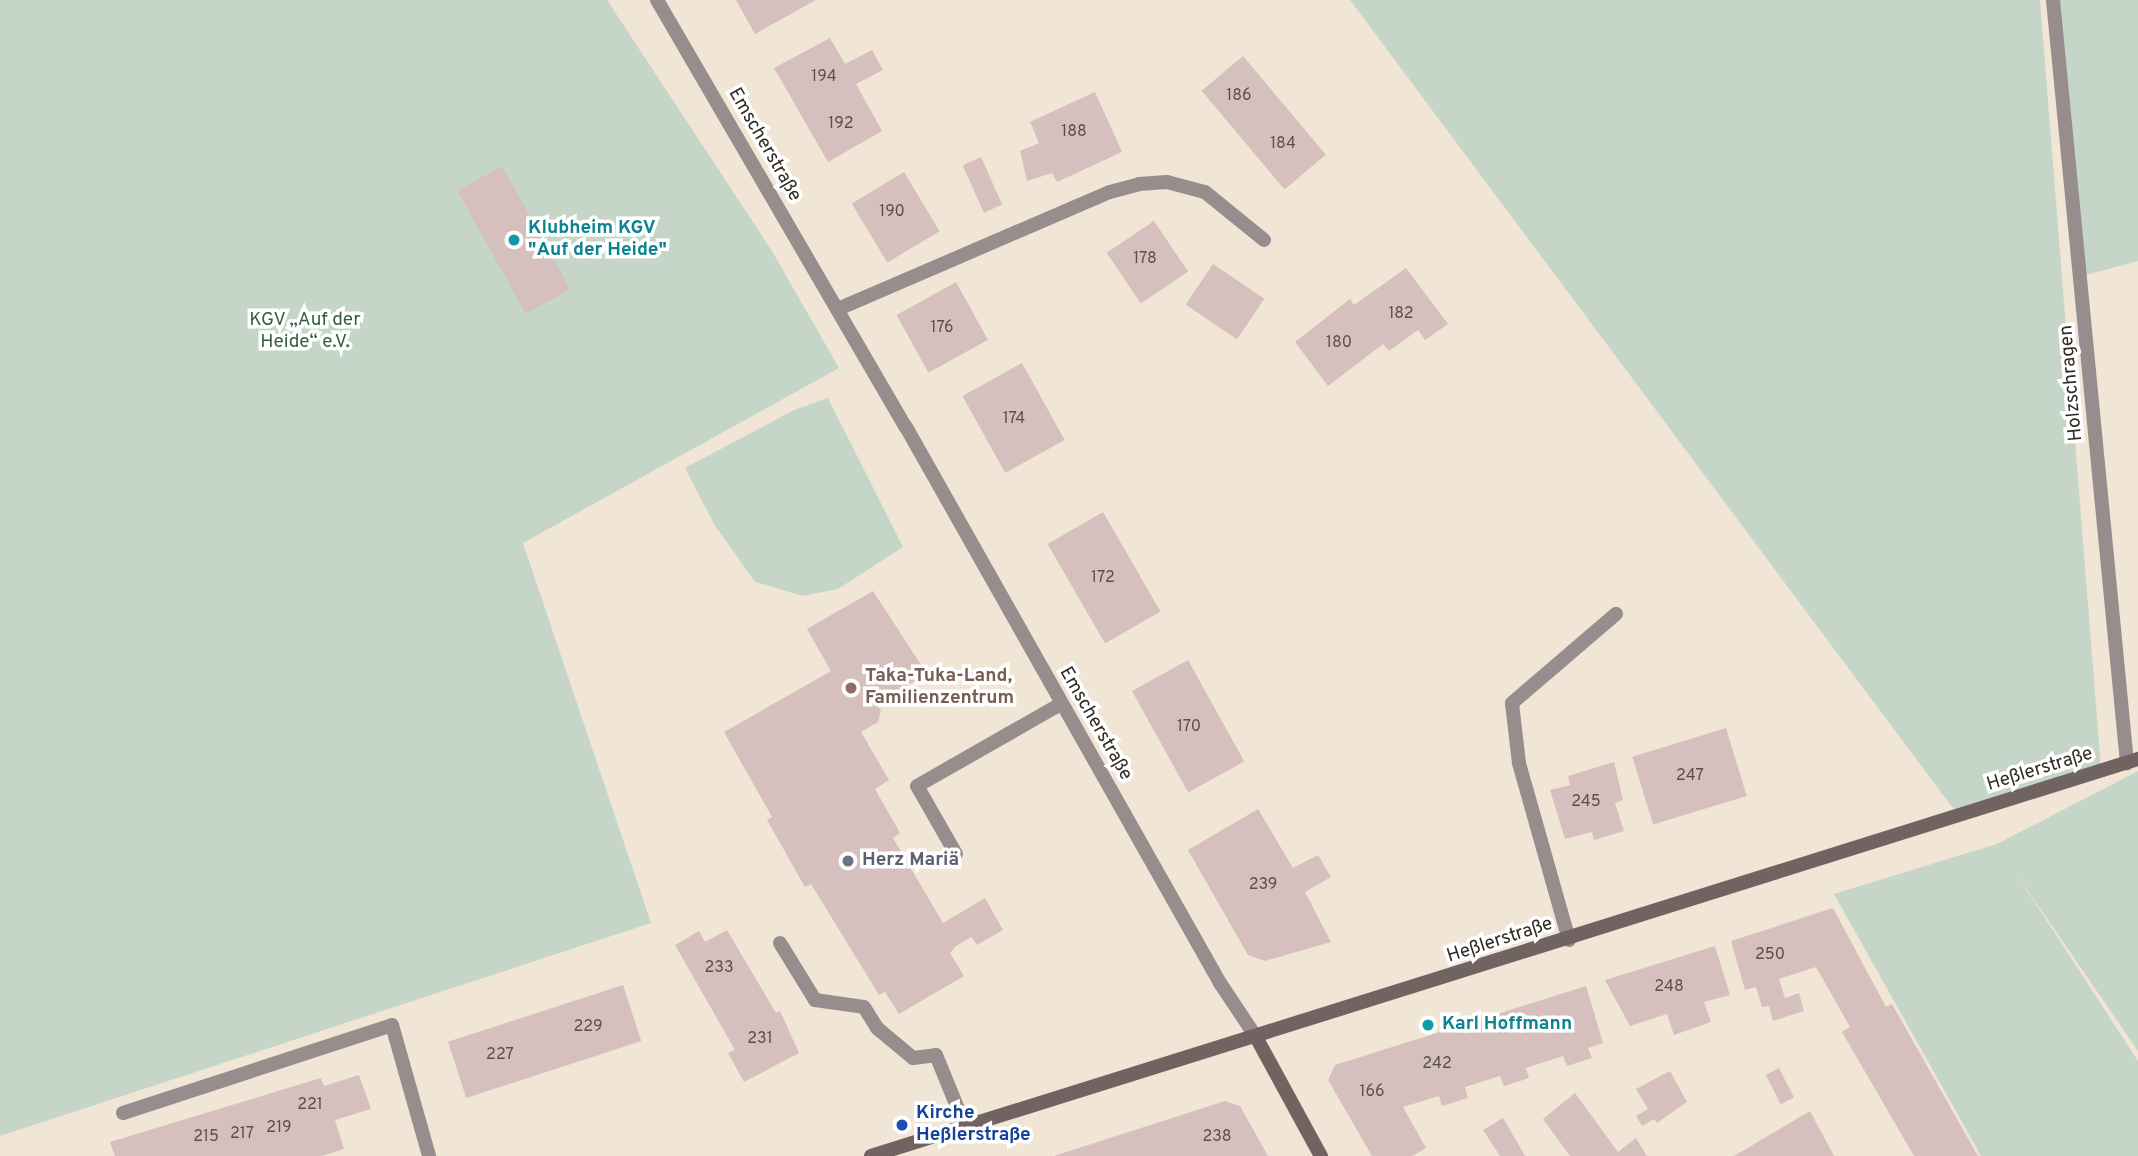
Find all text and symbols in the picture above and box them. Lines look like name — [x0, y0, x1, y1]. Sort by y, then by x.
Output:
house number: 194 — [811, 67, 837, 87]
street label: Emscherstraße — [722, 84, 806, 206]
house number: 186 — [1226, 86, 1252, 106]
house number: 192 — [828, 114, 854, 134]
house number: 188 — [1061, 122, 1087, 142]
house number: 184 — [1270, 134, 1296, 154]
house number: 190 — [879, 202, 905, 222]
place label: Klubheim KGV "Auf der Heide" — [528, 218, 667, 262]
marker: Klubheim KGV "Auf der Heide" — [506, 232, 522, 248]
house number: 178 — [1133, 249, 1157, 269]
house number: 182 — [1388, 304, 1414, 324]
park label: KGV „Auf der Heide“ e.V. — [249, 310, 361, 354]
house number: 176 — [930, 318, 954, 338]
street label: Holzschragen — [2056, 324, 2088, 442]
house number: 180 — [1326, 333, 1352, 353]
house number: 174 — [1003, 409, 1025, 429]
house number: 172 — [1091, 568, 1115, 588]
street label: Emscherstraße — [1053, 663, 1137, 785]
place label: Taka-Tuka-Land, Familienzentrum — [865, 666, 1014, 710]
marker: Taka-Tuka-Land, Familienzentrum — [843, 680, 859, 696]
house number: 170 — [1177, 717, 1201, 737]
street label: Heßlerstraße — [1984, 743, 2096, 797]
house number: 247 — [1676, 766, 1704, 786]
house number: 245 — [1571, 792, 1601, 812]
place label: Herz Mariä — [862, 850, 959, 872]
marker: Herz Mariä — [840, 853, 856, 869]
house number: 239 — [1249, 875, 1277, 895]
street label: Heßlerstraße — [1444, 913, 1556, 969]
house number: 250 — [1755, 945, 1785, 965]
house number: 233 — [704, 958, 734, 978]
house number: 248 — [1654, 977, 1684, 997]
place label: Karl Hoffmann — [1442, 1014, 1572, 1036]
house number: 229 — [573, 1017, 603, 1037]
marker: Karl Hoffmann — [1420, 1017, 1436, 1033]
house number: 231 — [747, 1029, 773, 1049]
house number: 227 — [486, 1045, 514, 1065]
house number: 242 — [1422, 1054, 1452, 1074]
house number: 166 — [1359, 1082, 1385, 1102]
house number: 221 — [297, 1095, 323, 1115]
place label: Kirche Heßlerstraße — [916, 1103, 1031, 1147]
marker: Kirche Heßlerstraße — [894, 1117, 910, 1133]
house number: 219 — [266, 1118, 292, 1138]
house number: 217 — [230, 1124, 254, 1144]
house number: 215 — [193, 1127, 219, 1147]
house number: 238 — [1202, 1127, 1232, 1147]

